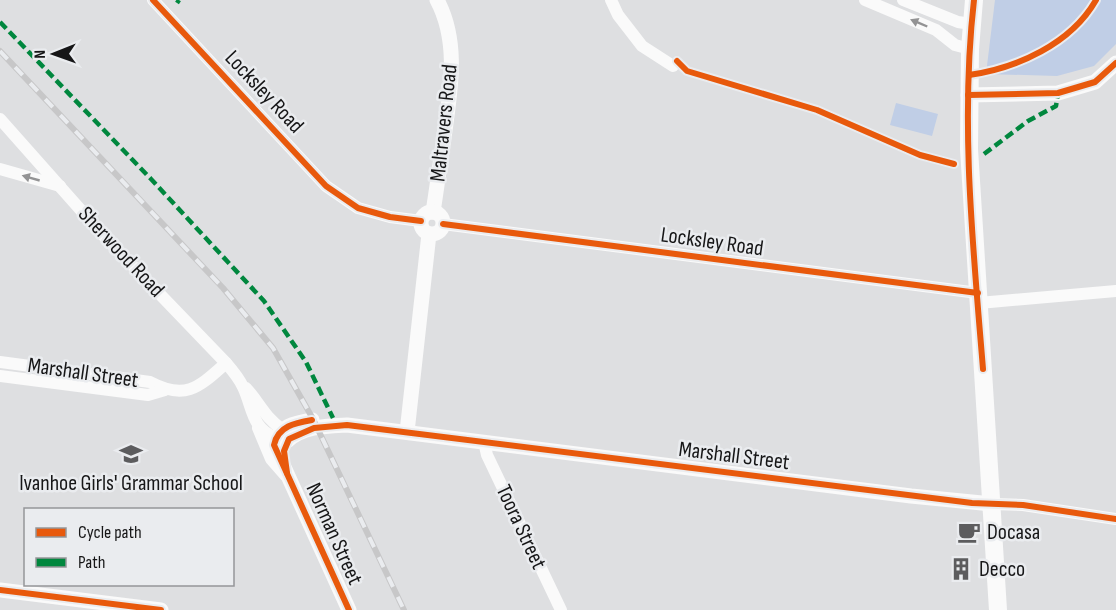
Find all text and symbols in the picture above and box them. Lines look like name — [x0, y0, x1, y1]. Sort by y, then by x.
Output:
one-way arrow — [909, 18, 927, 28]
north arrow — [24, 24, 84, 84]
street label: Locksley Road — [219, 45, 309, 139]
text: N — [31, 50, 50, 59]
street label: Maltravers Road — [424, 63, 464, 183]
one-way arrow — [21, 173, 39, 182]
street label: Sherwood Road — [72, 201, 170, 303]
street label: Locksley Road — [659, 221, 765, 263]
street label: Marshall Street — [26, 352, 140, 394]
street label: Marshall Street — [677, 436, 791, 476]
school or university icon: Ivanhoe Girls' Grammar School — [118, 441, 144, 467]
place label: Ivanhoe Girls' Grammar School — [19, 470, 243, 497]
street label: Norman Street — [300, 479, 369, 589]
street label: Toora Street — [490, 480, 552, 574]
legend — [24, 508, 234, 586]
cafe icon: Docasa — [956, 519, 982, 545]
place label: Docasa — [987, 519, 1040, 546]
text: Cycle path — [78, 522, 142, 543]
text: Path — [78, 552, 106, 573]
building icon: Decco — [948, 556, 974, 582]
place label: Decco — [979, 556, 1025, 583]

